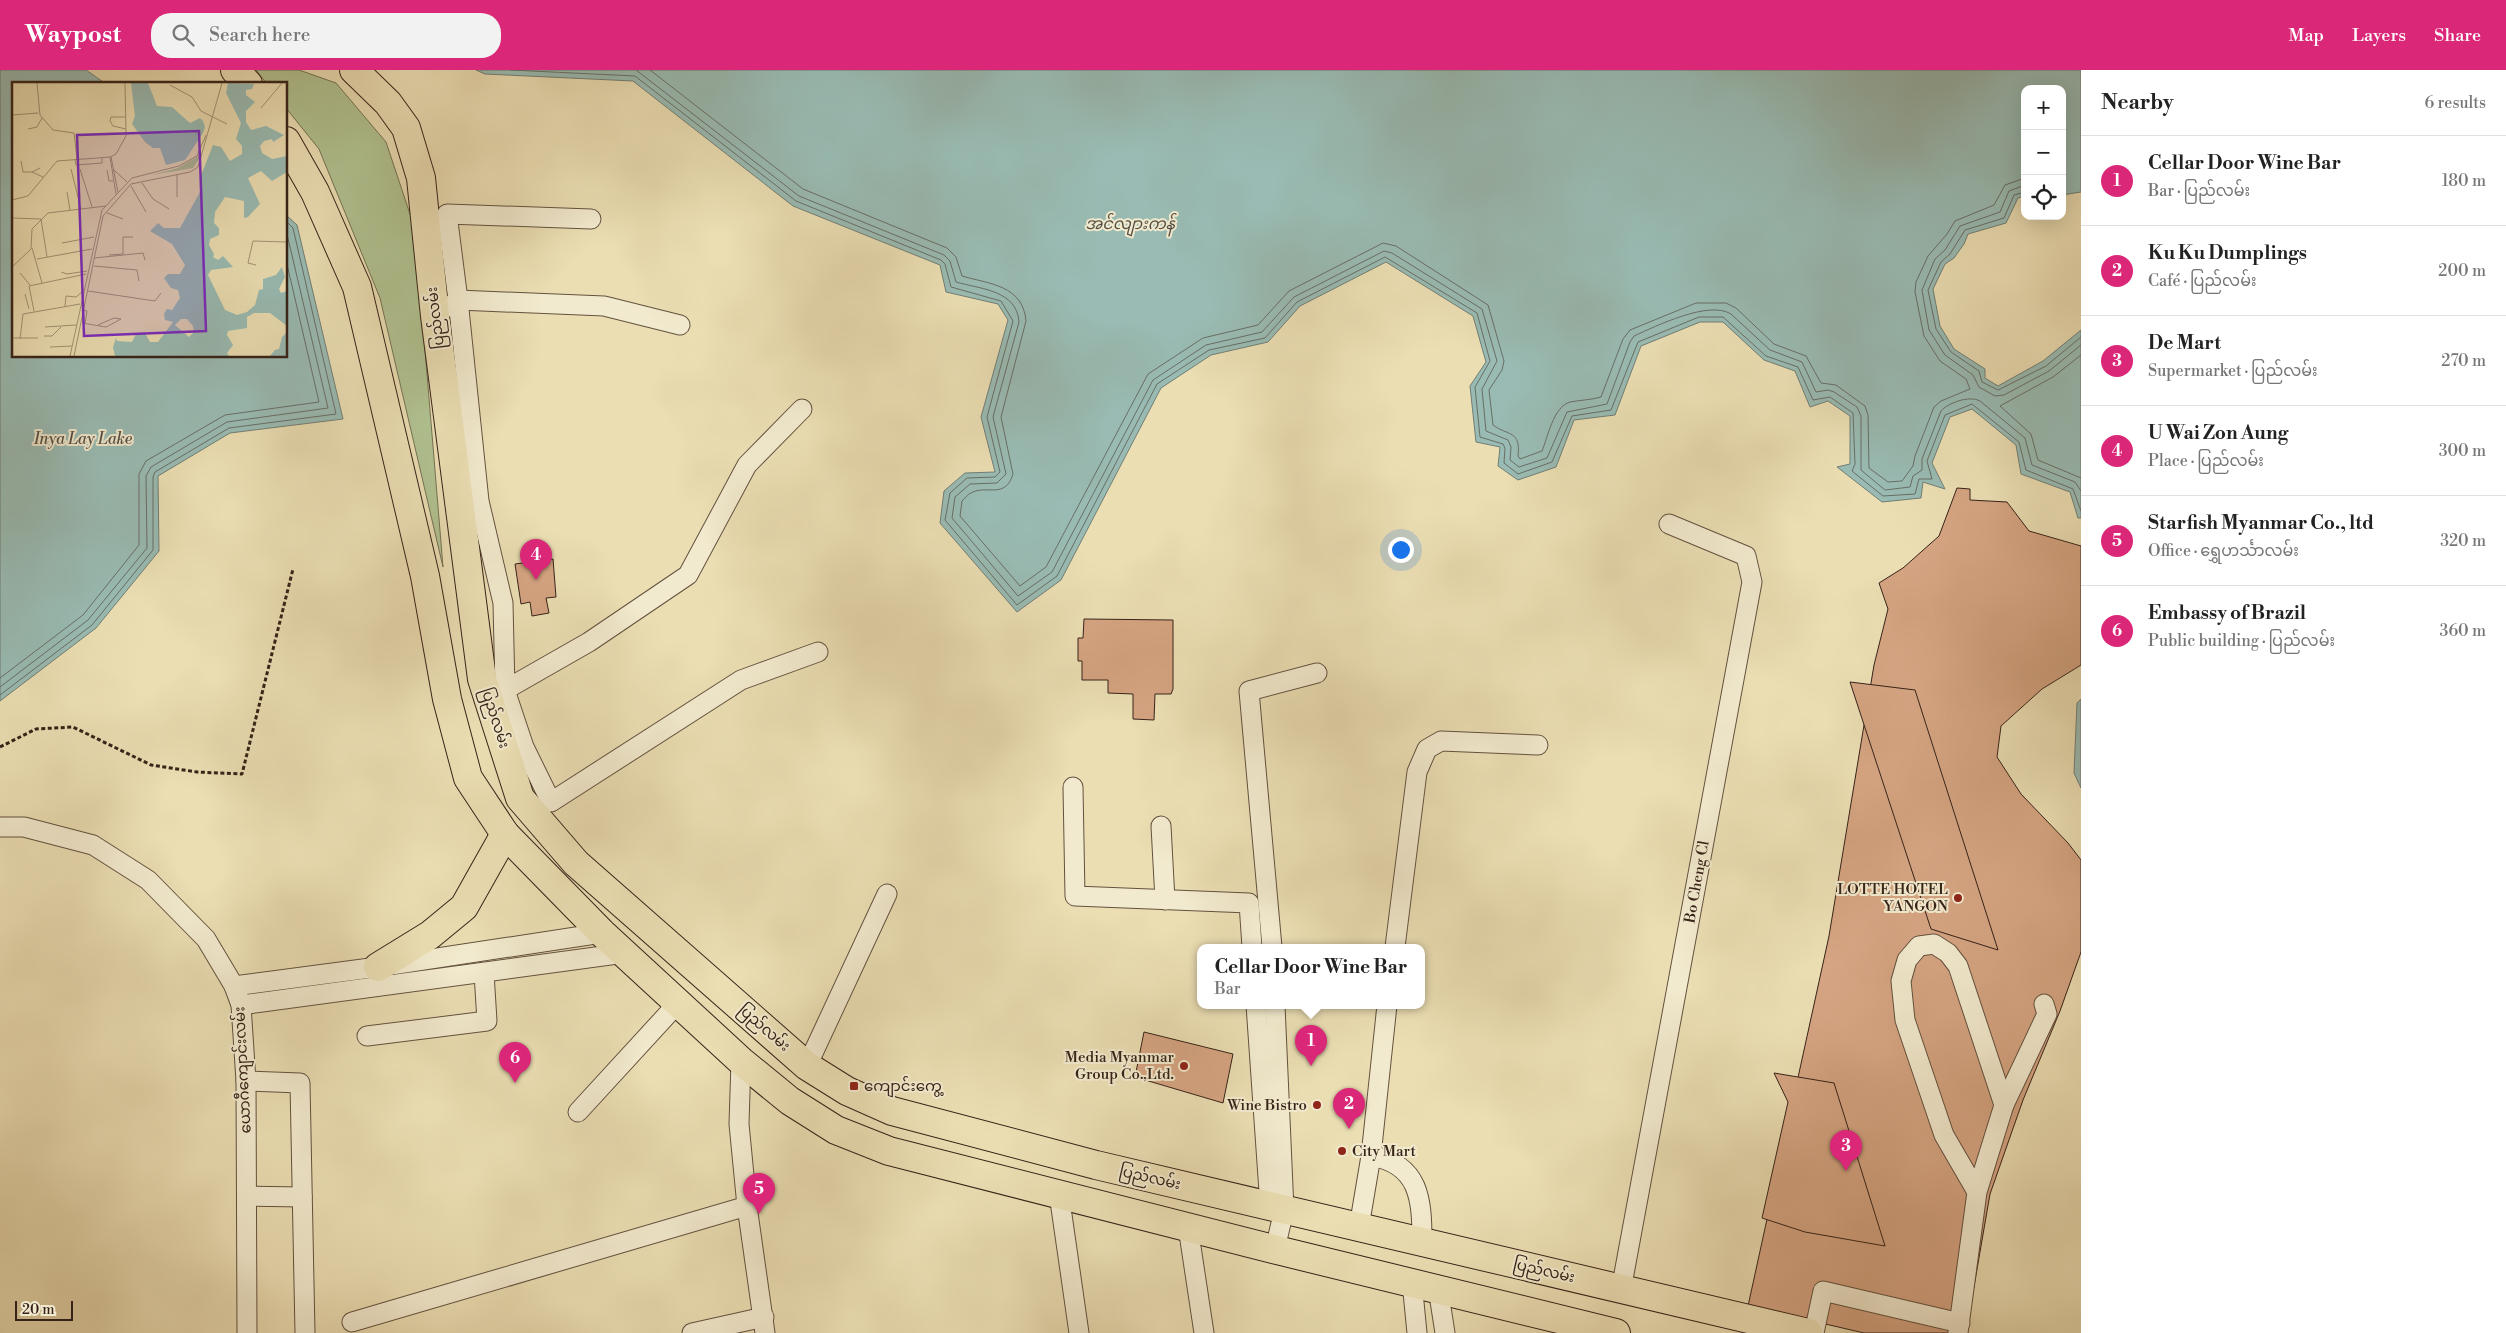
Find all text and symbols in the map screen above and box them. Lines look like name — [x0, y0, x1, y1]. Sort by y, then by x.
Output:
search box — [151, 13, 501, 58]
text: Waypost — [25, 20, 121, 50]
icon: search — [169, 21, 197, 49]
text: Search here — [209, 23, 310, 47]
text: Map — [2289, 24, 2324, 47]
text: Layers — [2352, 24, 2406, 47]
text: Share — [2434, 24, 2481, 47]
inset map — [12, 82, 288, 358]
map controls — [2021, 85, 2066, 220]
button: + — [2021, 85, 2066, 130]
text: Nearby — [2101, 90, 2174, 116]
text: 6 results — [2425, 93, 2486, 113]
button: − — [2021, 130, 2066, 175]
text: Cellar Door Wine Bar — [2148, 151, 2341, 175]
text: 1 — [2113, 171, 2121, 191]
text: 180 m — [2442, 171, 2486, 191]
button: locate — [2021, 175, 2066, 220]
text: Bar · ပြည်လမ်း — [2148, 181, 2250, 201]
water label: အင်လျားကန် — [1085, 212, 1177, 237]
text: Ku Ku Dumplings — [2148, 241, 2307, 265]
text: 2 — [2112, 261, 2122, 281]
text: 200 m — [2438, 261, 2486, 281]
text: Café · ပြည်လမ်း — [2148, 271, 2256, 291]
street label: ပြည်လမ်း — [422, 286, 451, 350]
text: De Mart — [2148, 331, 2221, 355]
text: 3 — [2112, 351, 2122, 371]
text: 270 m — [2441, 351, 2486, 371]
text: Supermarket · ပြည်လမ်း — [2148, 361, 2318, 381]
text: U Wai Zon Aung — [2148, 421, 2288, 445]
water label: Inya Lay Lake — [33, 429, 133, 449]
text: 4 — [2112, 441, 2122, 461]
text: 300 m — [2439, 441, 2486, 461]
text: Place · ပြည်လမ်း — [2148, 451, 2264, 471]
text: Starfish Myanmar Co., ltd — [2148, 511, 2374, 535]
text: 5 — [2112, 531, 2122, 551]
text: 320 m — [2440, 531, 2486, 551]
your location — [1388, 537, 1414, 563]
pin: 4 — [520, 539, 552, 580]
text: Office · ရွှေဟင်္သာလမ်း — [2148, 541, 2299, 561]
text: Embassy of Brazil — [2148, 601, 2306, 625]
text: 6 — [2112, 621, 2122, 641]
text: 360 m — [2440, 621, 2486, 641]
text: Public building · ပြည်လမ်း — [2148, 631, 2335, 651]
street label: ပြည်လမ်း — [474, 685, 515, 751]
street label: Bo Cheng Cl — [1680, 839, 1714, 926]
place label: LOTTE HOTEL YANGON — [1837, 880, 1948, 916]
marker: LOTTE HOTEL YANGON — [1952, 892, 1964, 904]
popup — [1197, 944, 1425, 1009]
text: Cellar Door Wine Bar — [1214, 955, 1408, 979]
text: Bar — [1214, 979, 1241, 999]
street label: ပြည်လမ်း — [733, 1000, 794, 1057]
street label: ယောဂီကျောင်းလမ်း — [229, 1006, 258, 1134]
pin: 1 — [1295, 1025, 1327, 1066]
pin: 6 — [499, 1042, 531, 1083]
place label: Media Myanmar Group Co.,Ltd. — [1065, 1048, 1175, 1084]
marker: Media Myanmar Group Co.,Ltd. — [1178, 1060, 1190, 1072]
place label: ကျောင်းကွေ့ — [864, 1076, 944, 1098]
marker: ကျောင်းကွေ့ — [848, 1080, 860, 1092]
pin: 2 — [1333, 1088, 1365, 1129]
place label: Wine Bistro — [1226, 1096, 1307, 1115]
marker: Wine Bistro — [1311, 1099, 1323, 1111]
pin: 3 — [1830, 1130, 1862, 1171]
place label: City Mart — [1352, 1142, 1417, 1161]
marker: City Mart — [1336, 1145, 1348, 1157]
street label: ပြည်လမ်း — [1117, 1161, 1183, 1196]
pin: 5 — [743, 1173, 775, 1214]
street label: ပြည်လမ်း — [1511, 1254, 1577, 1289]
scale bar — [15, 1298, 72, 1321]
text: 20 m — [22, 1301, 54, 1319]

